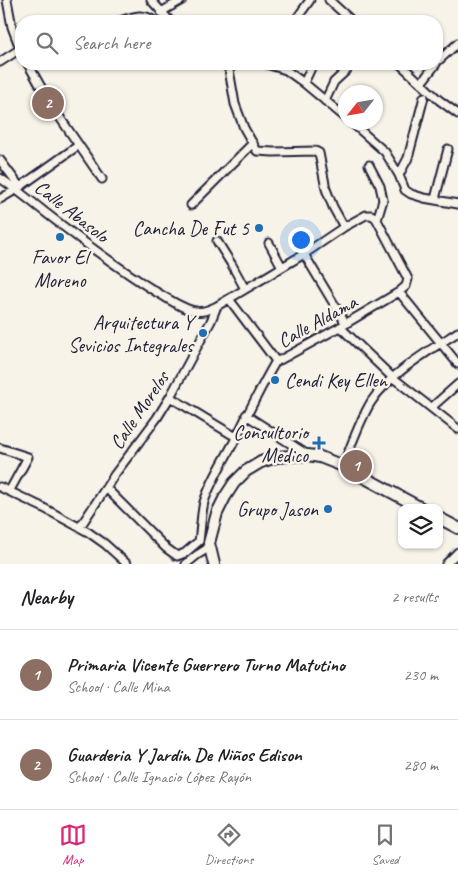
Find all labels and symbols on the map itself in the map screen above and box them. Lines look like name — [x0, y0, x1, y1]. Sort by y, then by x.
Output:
pin: 2 — [32, 84, 64, 122]
north arrow — [338, 85, 383, 130]
street label: Calle Abasolo — [30, 175, 115, 249]
place label: Cancha De Fut 5 — [133, 216, 250, 241]
marker: Cancha De Fut 5 — [253, 222, 265, 234]
your location — [288, 227, 314, 253]
marker: Favor El Moreno — [54, 231, 66, 243]
place label: Favor El Moreno — [32, 245, 92, 293]
street label: Calle Aldama — [273, 289, 362, 353]
place label: Arquitectura Y Sevicios Integrales — [68, 310, 197, 358]
marker: Arquitectura Y Sevicios Integrales — [197, 327, 209, 339]
street label: Calle Morelos — [104, 365, 176, 454]
place label: Cendi Key Ellen — [285, 368, 388, 393]
marker: Cendi Key Ellen — [269, 374, 281, 386]
place label: Consultorio Medico — [233, 420, 310, 468]
marker: Consultorio Medico — [312, 436, 326, 450]
pin: 1 — [340, 447, 372, 485]
place label: Grupo Jason — [237, 497, 319, 522]
marker: Grupo Jason — [322, 503, 334, 515]

